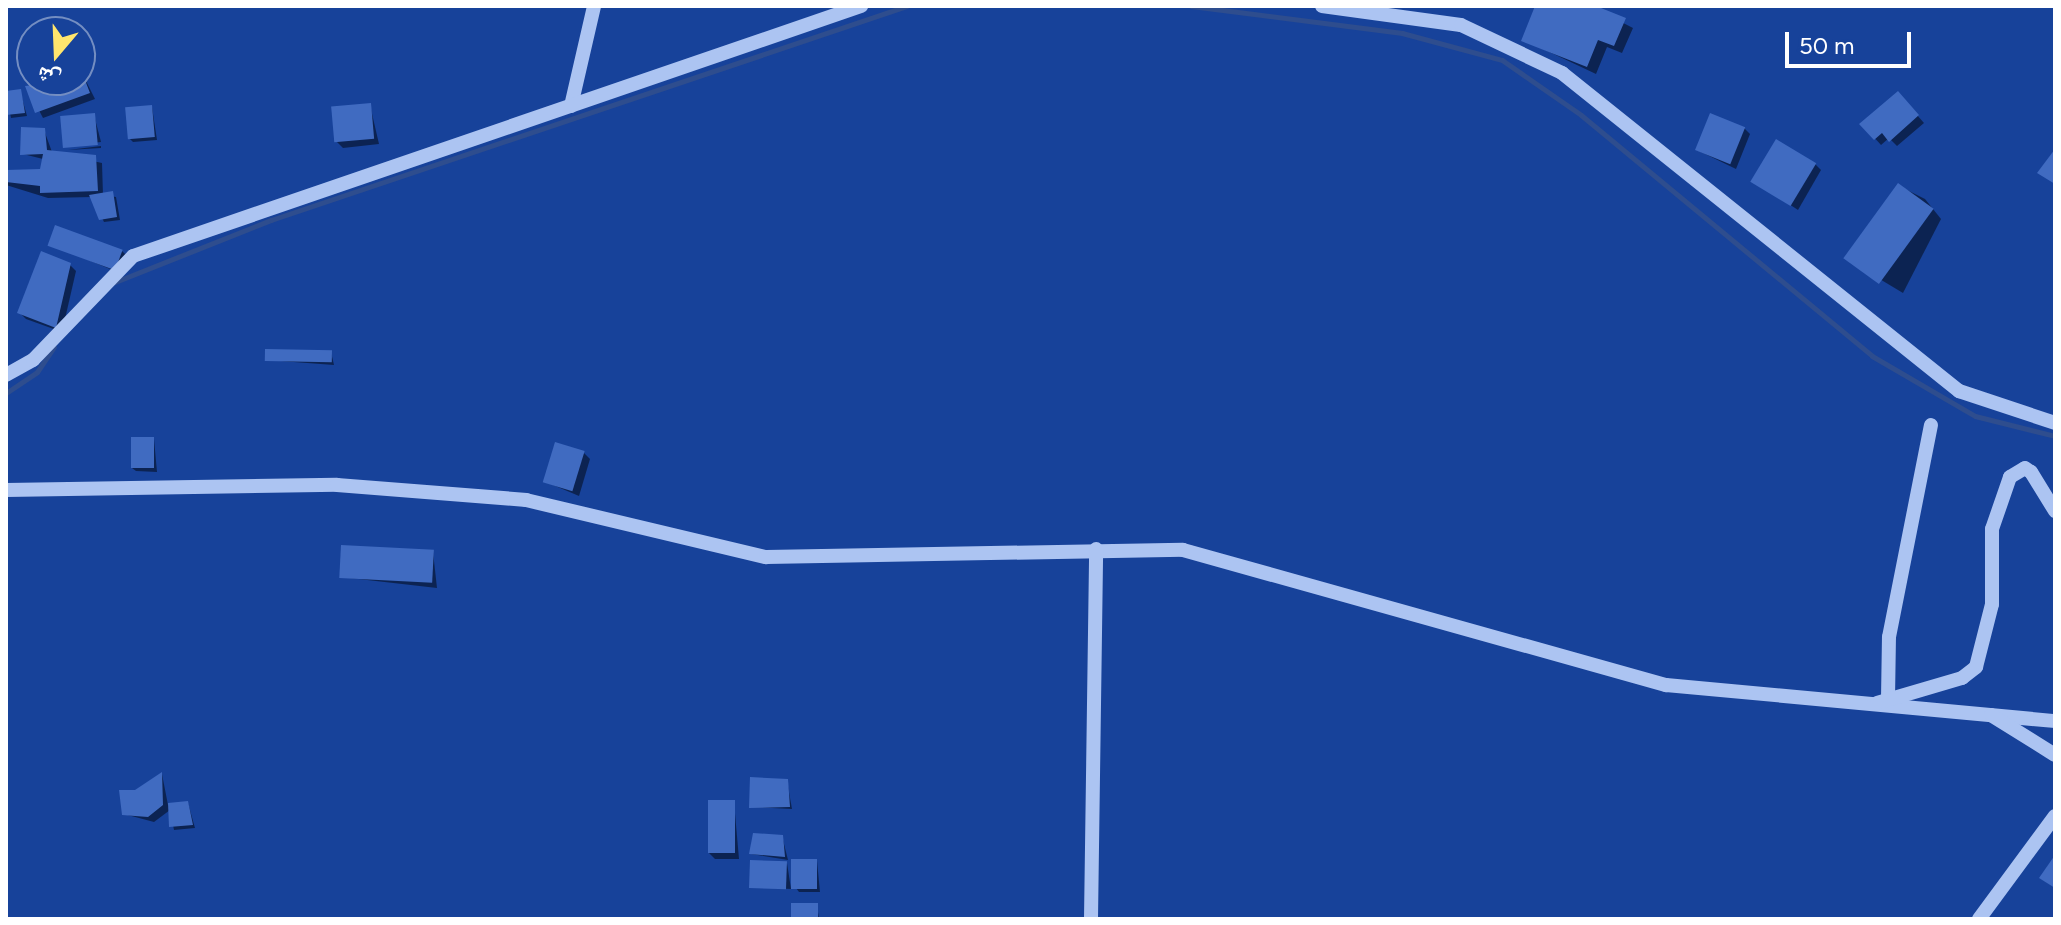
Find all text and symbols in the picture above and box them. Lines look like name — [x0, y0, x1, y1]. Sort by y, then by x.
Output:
north arrow — [16, 16, 96, 96]
scale bar — [1789, 16, 1915, 66]
text: 50 m — [1799, 31, 1855, 60]
text: ش — [33, 61, 64, 94]

